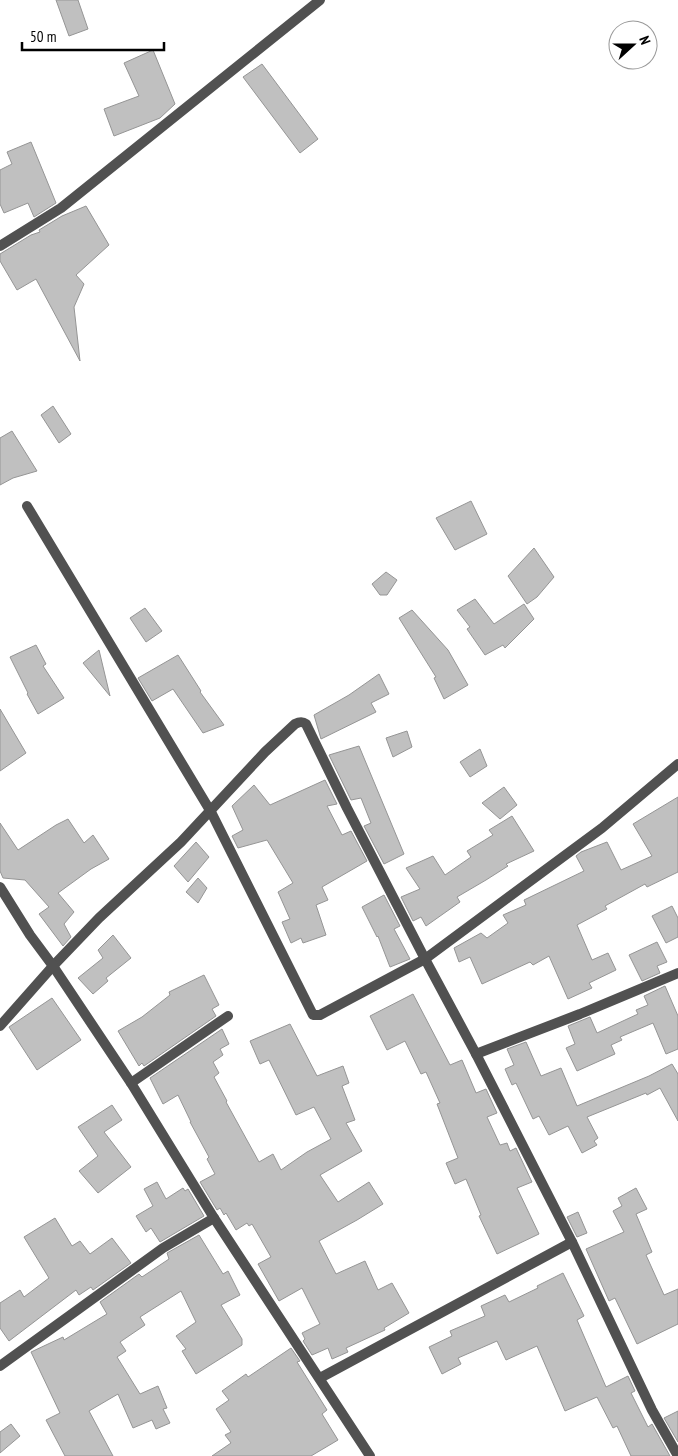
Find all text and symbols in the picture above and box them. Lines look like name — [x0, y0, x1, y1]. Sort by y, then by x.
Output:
scale bar — [22, 20, 165, 52]
north arrow — [608, 20, 658, 70]
text: 50 m — [30, 27, 56, 46]
text: N — [635, 34, 655, 47]

